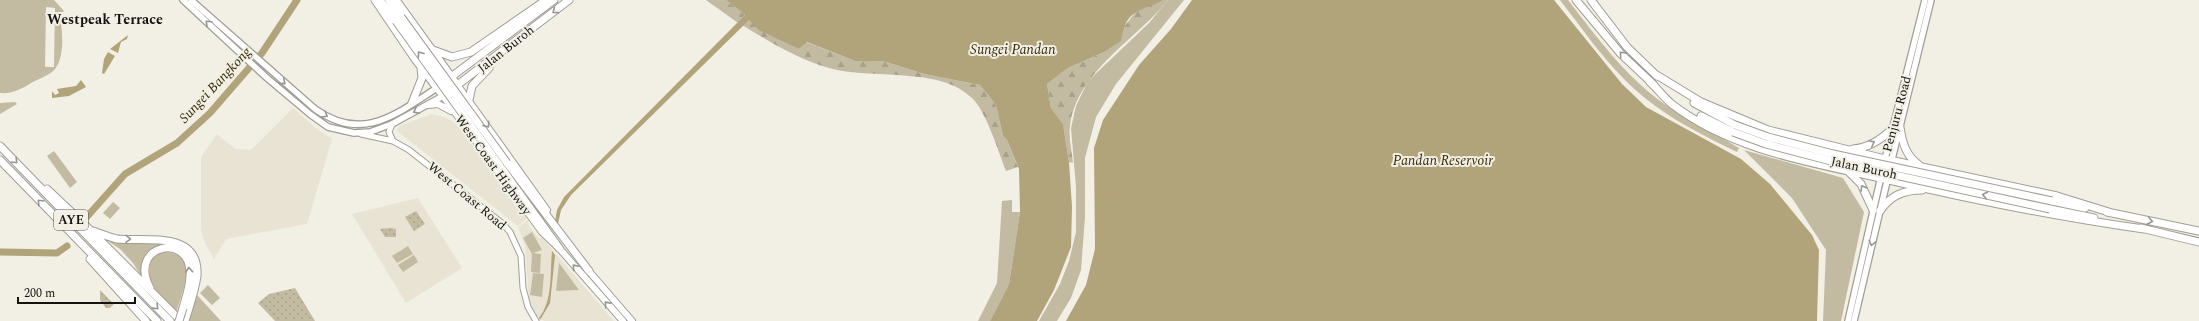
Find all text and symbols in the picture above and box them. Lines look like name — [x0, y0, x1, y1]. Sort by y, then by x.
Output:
one-way arrow — [553, 7, 560, 14]
district label: Westpeak Terrace — [47, 9, 163, 30]
street label: Jalan Buroh — [473, 20, 539, 78]
one-way arrow — [205, 21, 213, 28]
water label: Sungei Pandan — [970, 39, 1056, 60]
water label: Sungei Bangkong — [174, 42, 256, 128]
one-way arrow — [418, 52, 425, 59]
one-way arrow — [1620, 52, 1627, 59]
street label: Penjuru Road — [1877, 74, 1917, 154]
one-way arrow — [279, 77, 286, 84]
one-way arrow — [413, 106, 420, 113]
one-way arrow — [321, 111, 328, 118]
street label: West Coast Highway — [450, 111, 537, 220]
one-way arrow — [482, 120, 489, 127]
one-way arrow — [1867, 141, 1875, 148]
water label: Pandan Reservoir — [1393, 150, 1493, 171]
street label: Jalan Buroh — [1829, 151, 1900, 185]
one-way arrow — [10, 156, 18, 164]
street label: West Coast Road — [423, 157, 511, 235]
one-way arrow — [1860, 185, 1867, 192]
one-way arrow — [1982, 191, 1988, 199]
one-way arrow — [37, 199, 45, 207]
road number: AYE — [54, 210, 88, 230]
one-way arrow — [2147, 216, 2153, 224]
one-way arrow — [125, 235, 131, 243]
one-way arrow — [1868, 240, 1876, 246]
one-way arrow — [573, 264, 580, 272]
one-way arrow — [185, 267, 194, 274]
scale bar — [18, 279, 135, 305]
text: 200 m — [24, 284, 55, 303]
one-way arrow — [605, 301, 612, 308]
one-way arrow — [151, 302, 159, 310]

